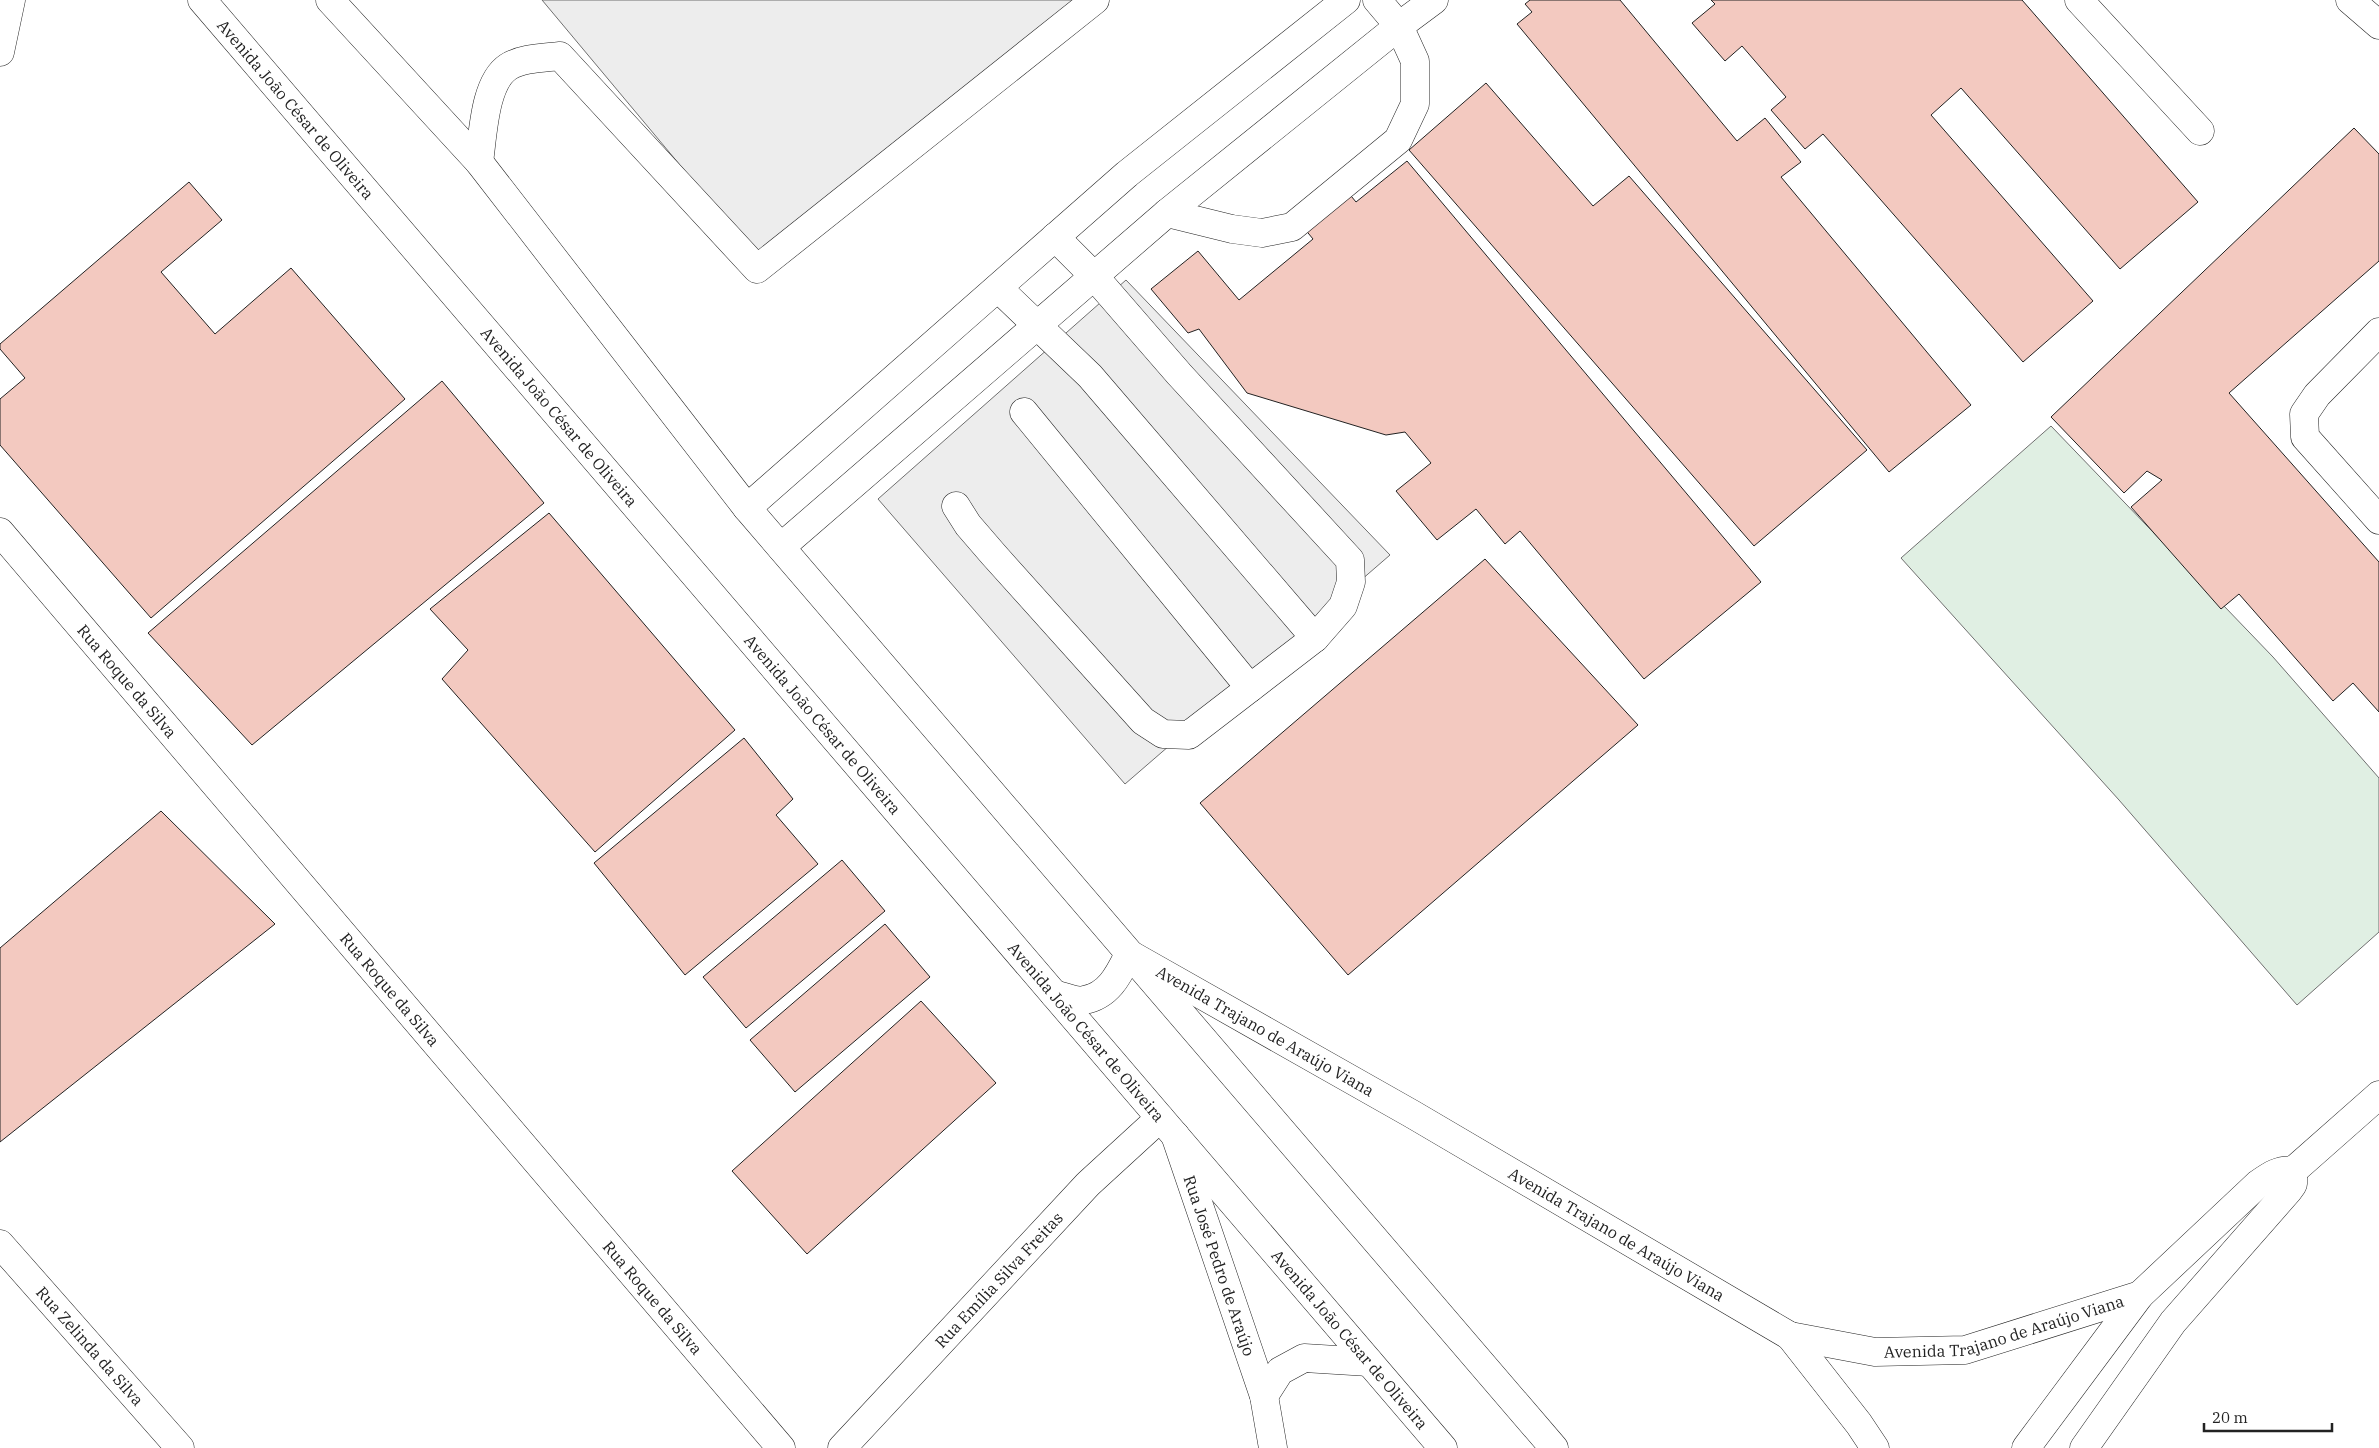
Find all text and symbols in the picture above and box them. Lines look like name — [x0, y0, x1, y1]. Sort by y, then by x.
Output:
street label: Avenida João César de Oliveira — [213, 15, 378, 203]
street label: Avenida João César de Oliveira — [477, 323, 642, 511]
street label: Rua Roque da Silva — [73, 620, 181, 742]
street label: Avenida João César de Oliveira — [740, 630, 905, 818]
street label: Rua Roque da Silva — [336, 928, 444, 1050]
street label: Avenida João César de Oliveira — [1004, 938, 1169, 1126]
street label: Avenida Trajano de Araújo Viana — [1153, 961, 1378, 1101]
street label: Avenida Trajano de Araújo Viana — [1505, 1163, 1728, 1306]
street label: Rua José Pedro de Araújo — [1179, 1173, 1260, 1359]
street label: Rua Emília Silva Freitas — [931, 1208, 1067, 1352]
street label: Rua Roque da Silva — [599, 1237, 707, 1359]
street label: Avenida João César de Oliveira — [1267, 1245, 1433, 1434]
street label: Rua Zelinda da Silva — [32, 1282, 148, 1410]
street label: Avenida Trajano de Araújo Viana — [1884, 1291, 2127, 1362]
scale bar — [2204, 1400, 2332, 1432]
text: 20 m — [2212, 1408, 2248, 1427]

